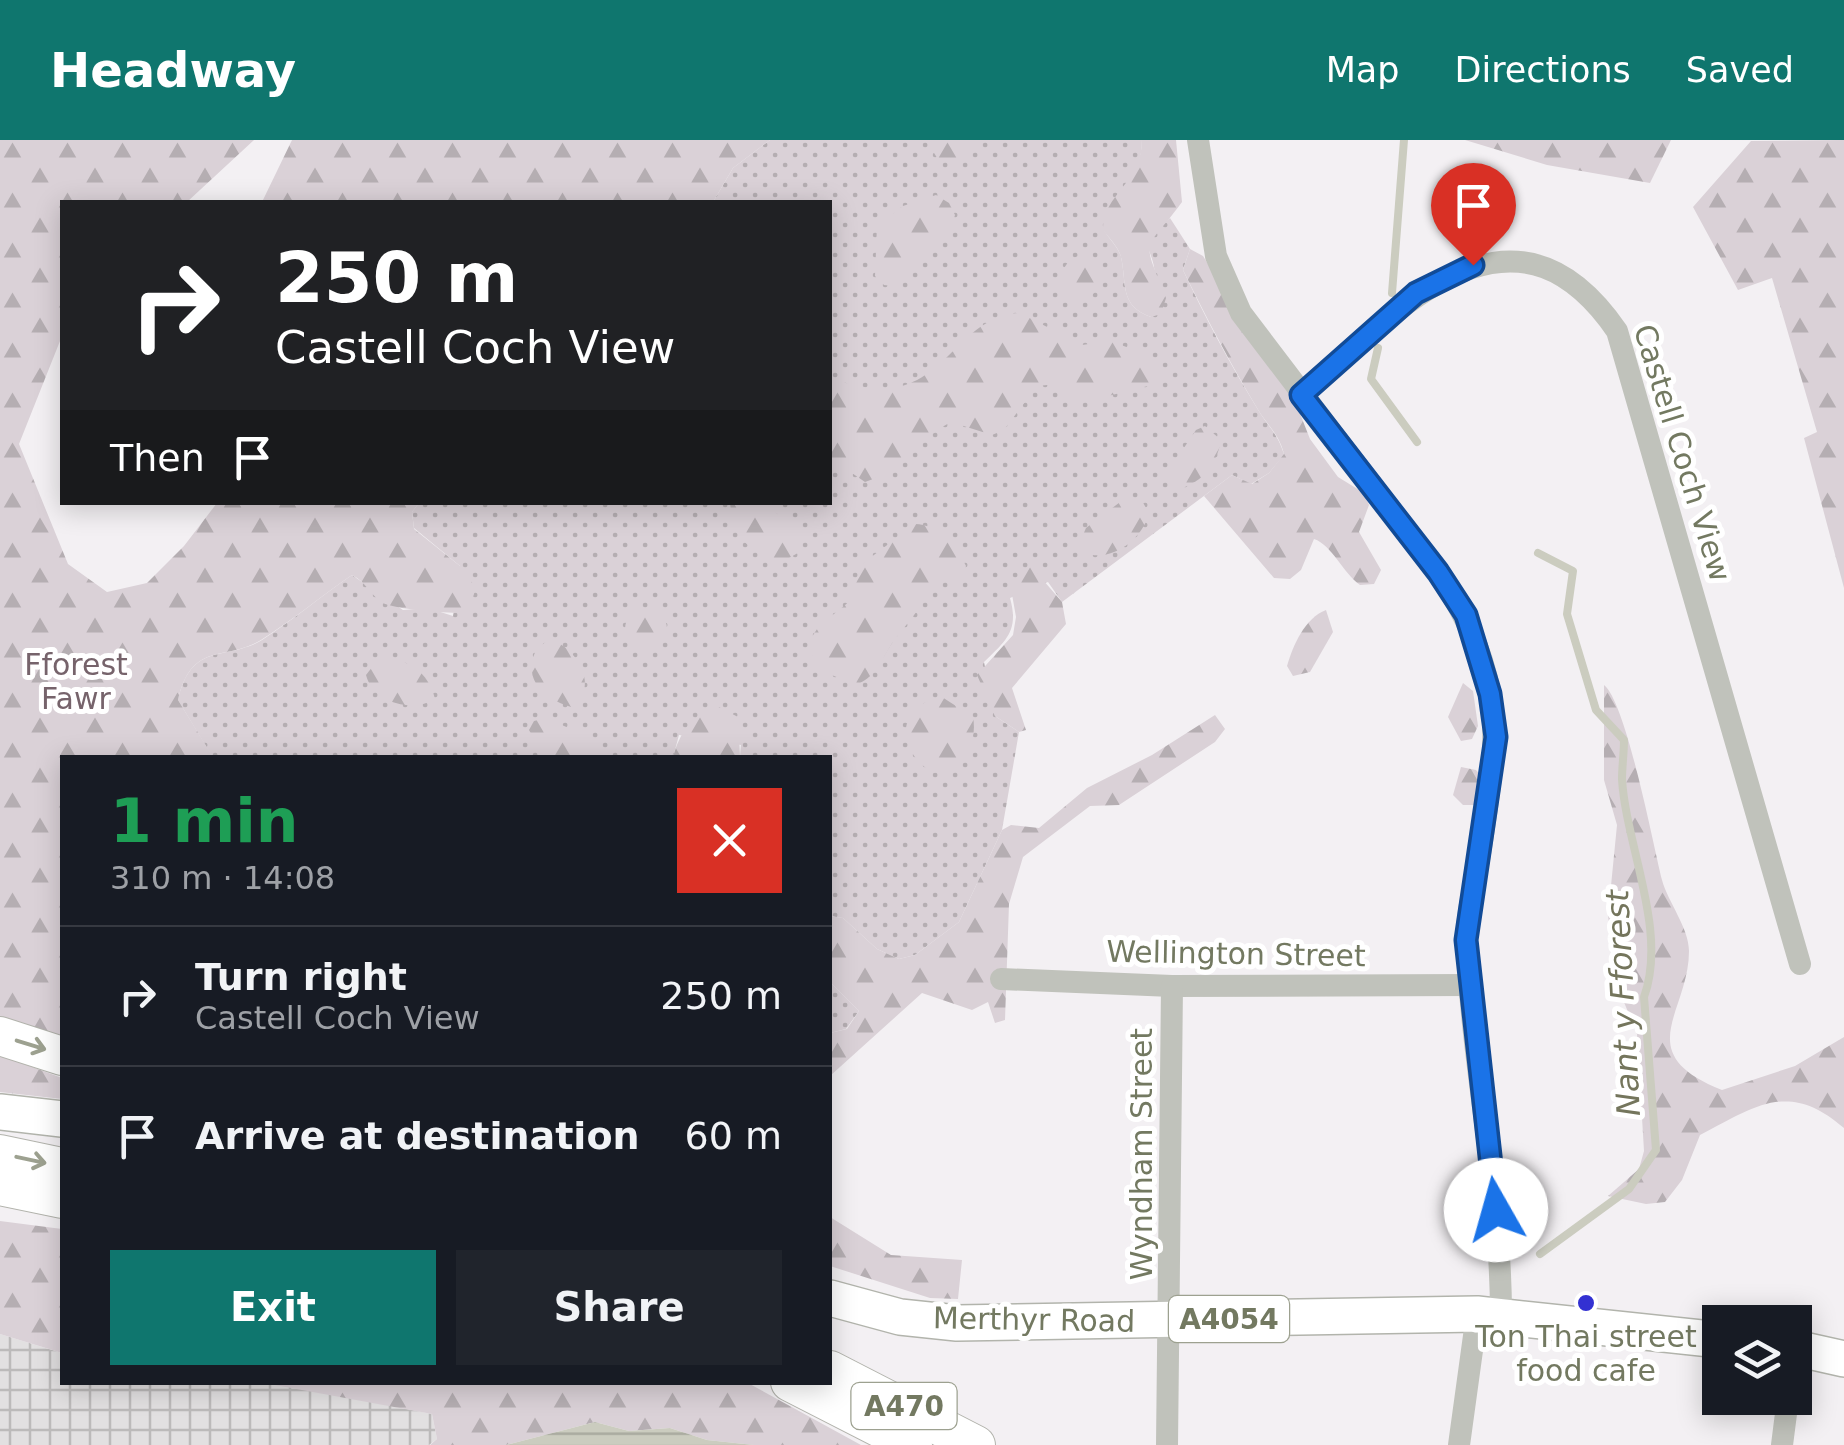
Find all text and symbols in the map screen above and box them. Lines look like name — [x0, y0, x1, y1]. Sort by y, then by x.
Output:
text: Headway — [50, 42, 296, 98]
text: Map — [1326, 50, 1400, 90]
text: Directions — [1455, 50, 1631, 90]
text: Saved — [1686, 50, 1794, 90]
pin — [1431, 163, 1516, 266]
icon: arrive — [1446, 178, 1501, 233]
text: 250 m — [275, 237, 518, 319]
icon: right — [110, 240, 240, 370]
street label: Castell Coch View — [1627, 320, 1738, 586]
text: Castell Coch View — [275, 321, 675, 374]
icon: arrive — [225, 430, 280, 485]
text: Then — [110, 436, 205, 480]
park label: Fforest Fawr — [24, 647, 128, 716]
text: 1 min — [110, 786, 298, 856]
button: close — [677, 788, 782, 893]
text: 310 m · 14:08 — [110, 859, 335, 897]
water label: Nant y Fforest — [1598, 887, 1648, 1117]
street label: Wellington Street — [1106, 934, 1366, 973]
text: Turn right — [195, 955, 407, 999]
icon: right — [110, 969, 165, 1024]
text: 250 m — [660, 974, 782, 1018]
text: Castell Coch View — [195, 999, 480, 1037]
street label: Wyndham Street — [1124, 1028, 1159, 1280]
one-way arrow — [15, 1037, 47, 1055]
icon: arrive — [110, 1109, 165, 1164]
text: Arrive at destination — [195, 1114, 640, 1158]
text: 60 m — [685, 1114, 782, 1158]
one-way arrow — [14, 1152, 46, 1171]
position arrow — [1444, 1158, 1548, 1262]
button: Exit — [110, 1250, 436, 1365]
button: Share — [456, 1250, 782, 1365]
marker: Ton Thai street food cafe — [1575, 1292, 1597, 1314]
road number: A4054 — [1169, 1296, 1289, 1342]
street label: Merthyr Road — [933, 1300, 1135, 1339]
map controls — [1702, 1305, 1812, 1415]
button: layers — [1702, 1305, 1812, 1415]
place label: Ton Thai street food cafe — [1474, 1319, 1697, 1388]
road number: A470 — [852, 1383, 956, 1429]

